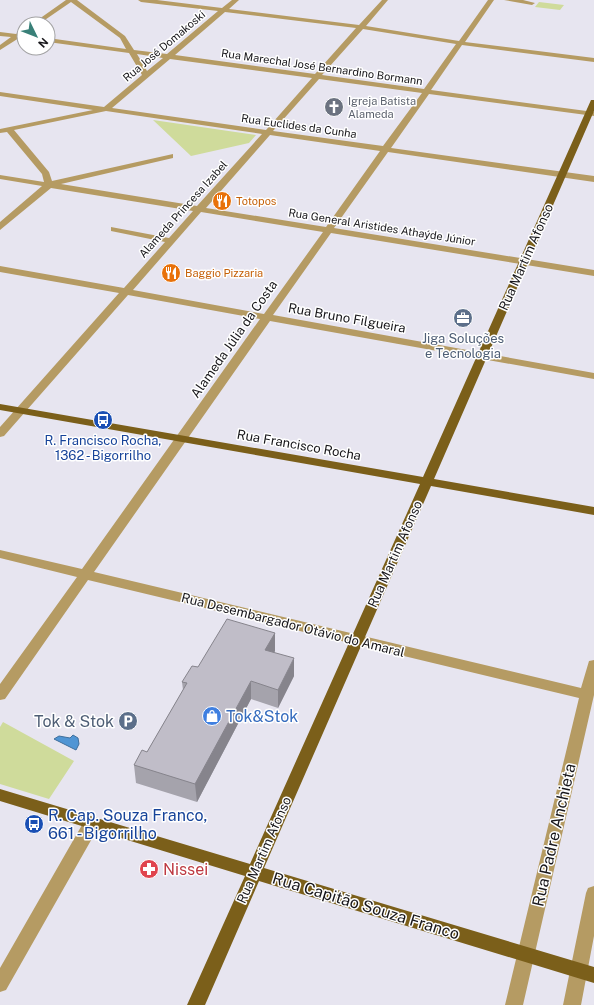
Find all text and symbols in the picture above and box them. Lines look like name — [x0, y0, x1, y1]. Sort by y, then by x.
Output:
street label: Rua José Domakoski — [121, 8, 207, 84]
north arrow — [16, 16, 56, 56]
text: N — [36, 36, 51, 50]
street label: Rua Marechal José Bernardino Bormann — [221, 47, 423, 87]
place label: Igreja Batista Alameda — [348, 95, 416, 120]
church icon: Igreja Batista Alameda — [323, 96, 345, 118]
street label: Rua Euclides da Cunha — [241, 112, 357, 140]
street label: Alameda Princesa Izabel — [136, 158, 230, 260]
restaurant icon: Totopos — [211, 190, 233, 212]
place label: Totopos — [236, 195, 277, 207]
street label: Rua Martim Afonso — [496, 201, 556, 313]
street label: Rua General Aristides Athaýde Júnior — [288, 206, 476, 248]
restaurant icon: Baggio Pizzaria — [160, 262, 182, 284]
place label: Baggio Pizzaria — [185, 267, 263, 279]
street label: Alameda Júlia da Costa — [188, 277, 280, 401]
street label: Rua Bruno Filgueira — [287, 300, 407, 336]
office icon: Jiga Soluções e Tecnologia — [452, 307, 474, 329]
place label: Jiga Soluções e Tecnologia — [422, 331, 504, 361]
bus stop icon: R. Francisco Rocha, 1362 - Bigorrilho — [92, 409, 114, 431]
street label: Rua Francisco Rocha — [236, 427, 362, 463]
place label: R. Francisco Rocha, 1362 - Bigorrilho — [45, 433, 161, 463]
street label: Rua Martim Afonso — [365, 498, 425, 610]
street label: Rua Desembargador Otávio do Amaral — [180, 590, 406, 660]
shop icon: Tok&Stok — [201, 705, 223, 727]
place label: Tok&Stok — [226, 707, 298, 726]
parking icon: Tok & Stok — [117, 710, 139, 732]
place label: Tok & Stok — [34, 712, 114, 731]
street label: Rua Padre Anchieta — [528, 762, 580, 908]
street label: Rua Martim Afonso — [234, 794, 294, 906]
place label: R. Cap. Souza Franco, 661 - Bigorrilho — [48, 806, 207, 843]
bus stop icon: R. Cap. Souza Franco, 661 - Bigorrilho — [23, 813, 45, 835]
pharmacy icon: Nissei — [138, 858, 160, 880]
place label: Nissei — [163, 860, 208, 879]
street label: Rua Capitão Souza Franco — [270, 868, 462, 944]

